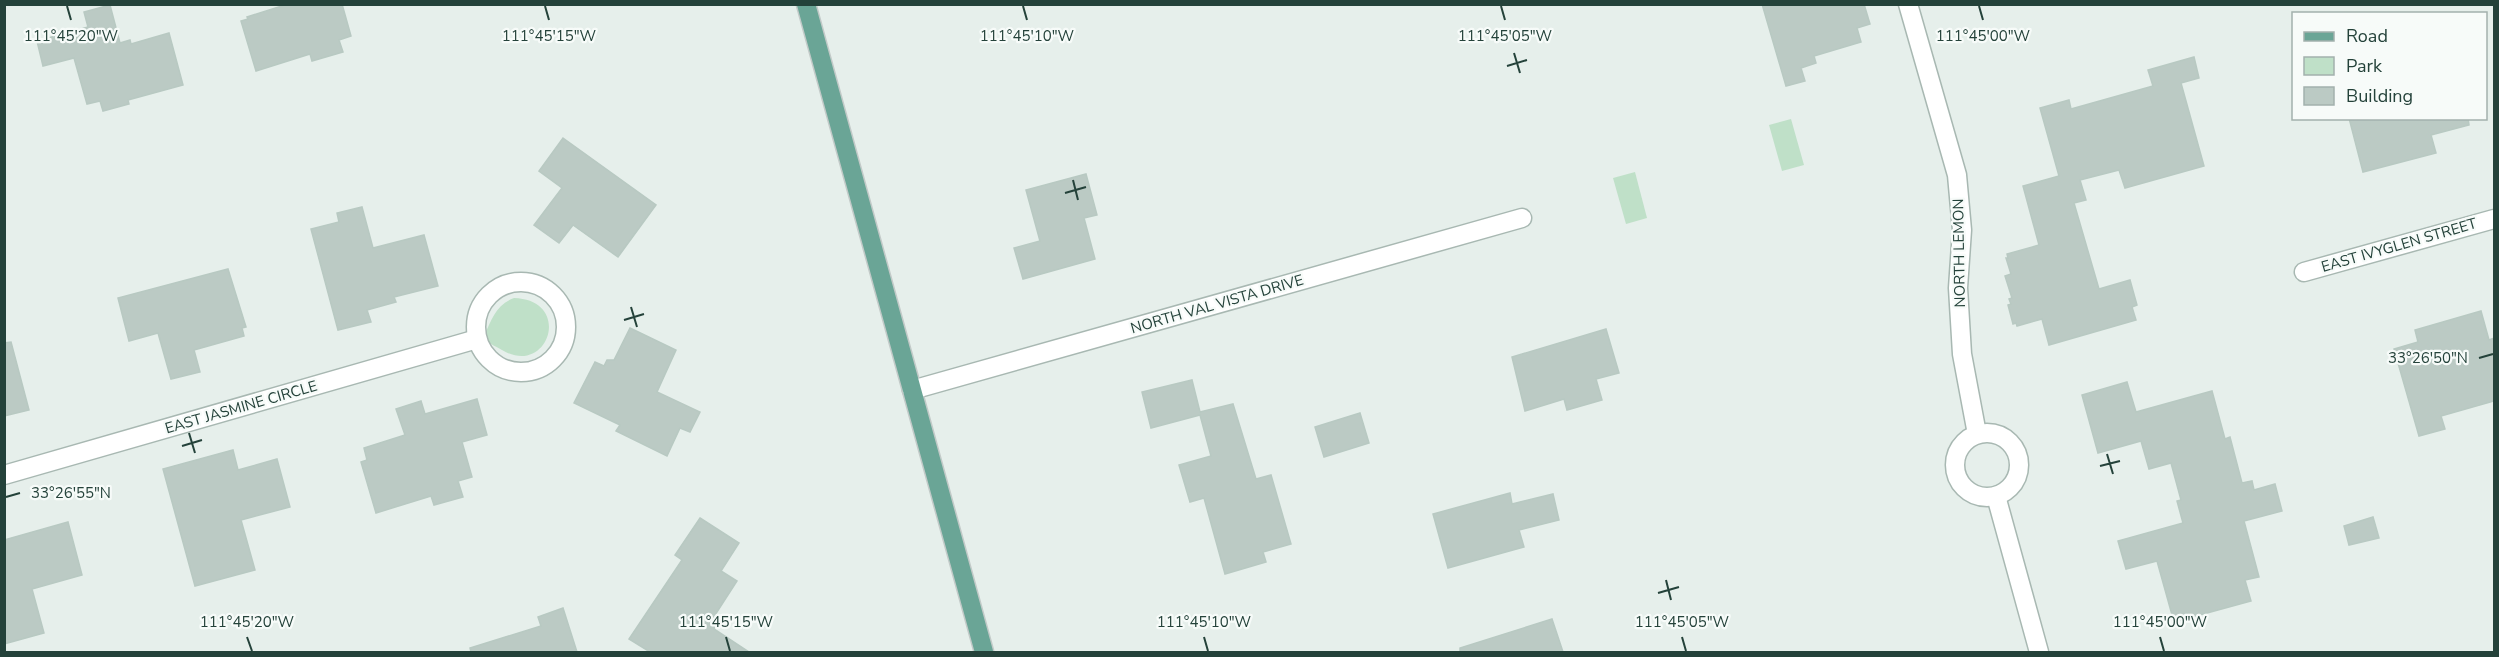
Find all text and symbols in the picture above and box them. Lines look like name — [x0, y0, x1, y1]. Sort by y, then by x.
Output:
legend — [2292, 12, 2487, 120]
text: Road — [2346, 24, 2388, 48]
text: 111°45'20"W — [24, 26, 119, 46]
text: 111°45'15"W — [502, 26, 597, 46]
text: 111°45'10"W — [980, 26, 1075, 46]
text: 111°45'05"W — [1458, 26, 1553, 46]
text: 111°45'00"W — [1936, 26, 2031, 46]
text: Park — [2346, 54, 2383, 78]
text: Building — [2346, 84, 2413, 108]
street label: NORTH LEMON — [1948, 198, 1970, 308]
street label: EAST IVYGLEN STREET — [2319, 213, 2479, 277]
street label: NORTH VAL VISTA DRIVE — [1128, 270, 1306, 338]
text: 33°26'50"N — [2388, 348, 2468, 368]
street label: EAST JASMINE CIRCLE — [163, 376, 319, 438]
text: 33°26'55"N — [31, 483, 111, 503]
text: 111°45'20"W — [200, 612, 295, 632]
text: 111°45'15"W — [679, 612, 774, 632]
text: 111°45'10"W — [1157, 612, 1252, 632]
text: 111°45'05"W — [1635, 612, 1730, 632]
text: 111°45'00"W — [2113, 612, 2208, 632]

